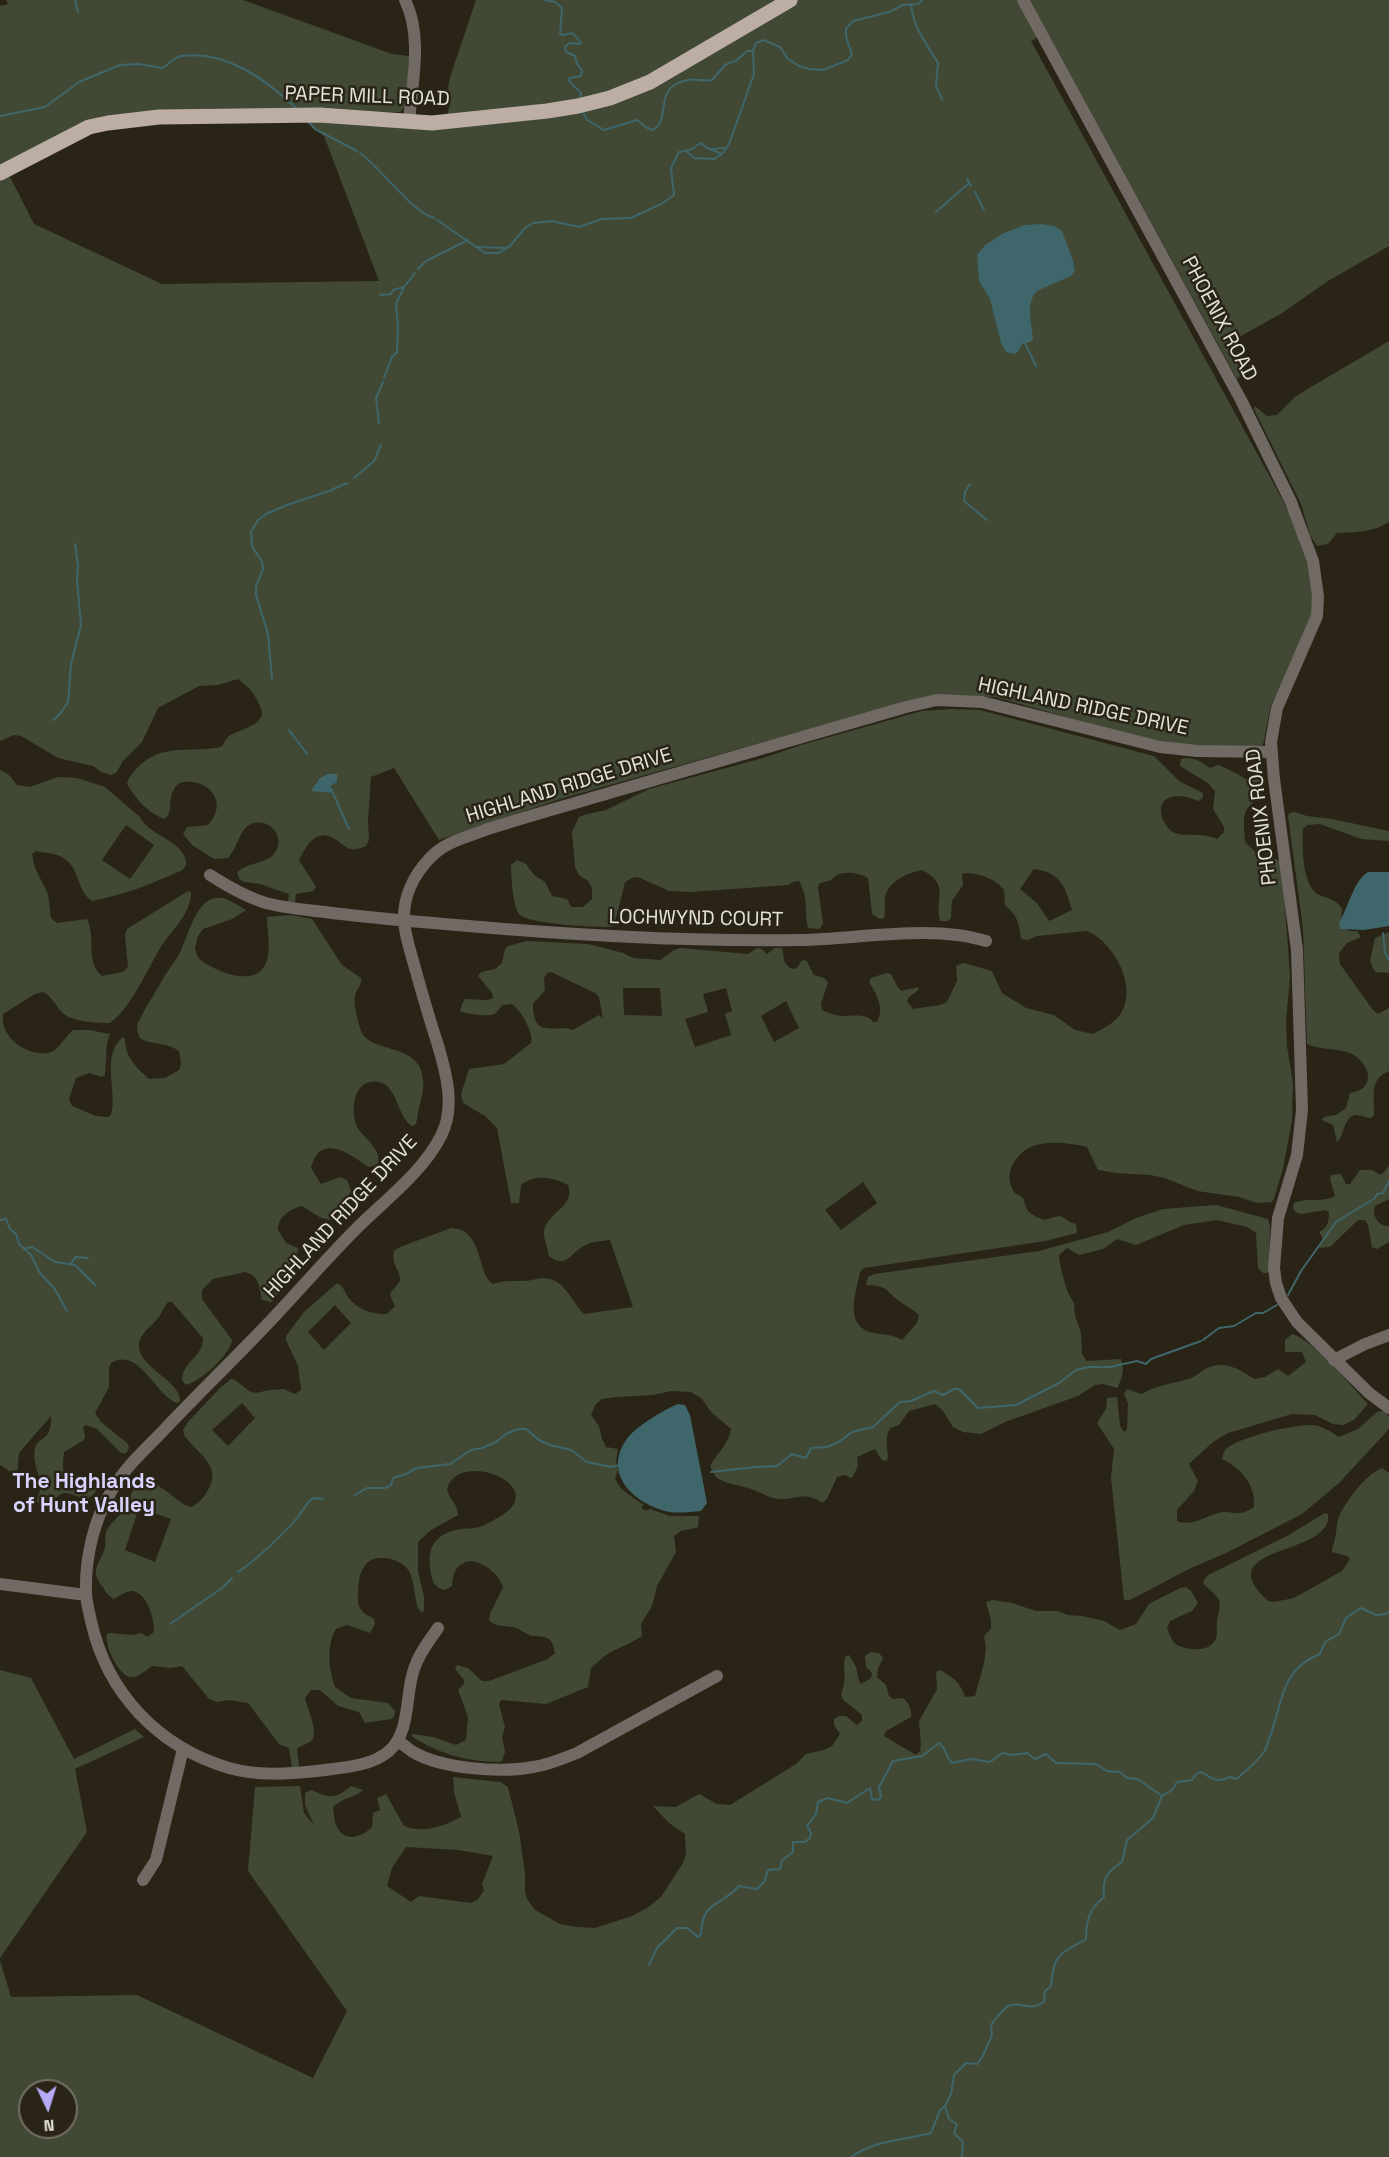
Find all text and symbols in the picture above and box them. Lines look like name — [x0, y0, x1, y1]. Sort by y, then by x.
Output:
street label: PAPER MILL ROAD — [284, 82, 450, 112]
street label: PHOENIX ROAD — [1176, 253, 1262, 385]
street label: HIGHLAND RIDGE DRIVE — [976, 673, 1190, 741]
street label: HIGHLAND RIDGE DRIVE — [463, 743, 675, 829]
street label: PHOENIX ROAD — [1242, 747, 1282, 887]
street label: LOCHWYND COURT — [608, 905, 784, 933]
street label: HIGHLAND RIDGE DRIVE — [259, 1130, 423, 1304]
district label: The Highlands of Hunt Valley — [12, 1469, 156, 1519]
north arrow — [18, 2079, 78, 2139]
text: N — [43, 2115, 55, 2136]

